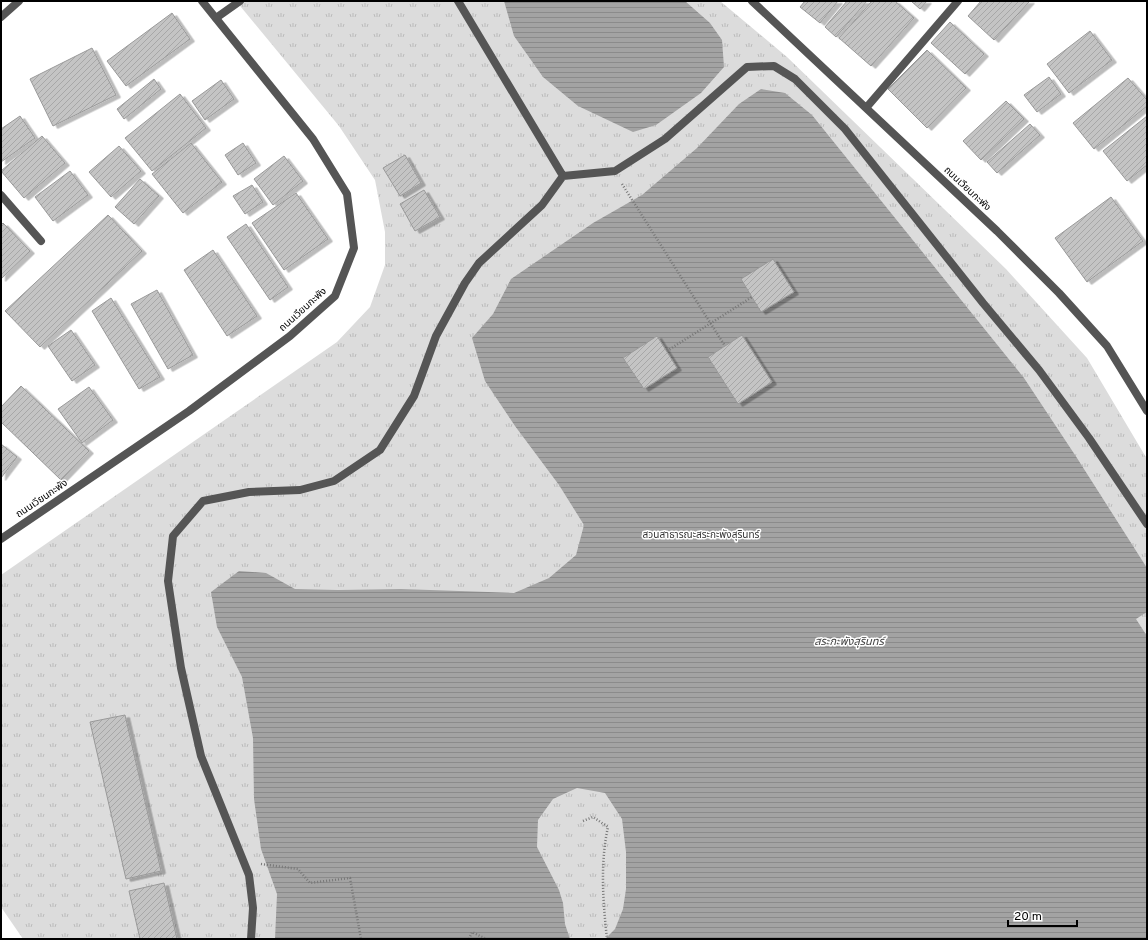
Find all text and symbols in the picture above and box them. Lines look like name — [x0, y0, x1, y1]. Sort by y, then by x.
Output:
street label: ถนนเวียนกะพัง — [941, 164, 993, 214]
street label: ถนนเวียนกะพัง — [276, 285, 330, 335]
street label: ถนนเวียนกะพัง — [14, 477, 70, 521]
park label: สวนสาธารณะสระกะพังสุรินทร์ — [643, 529, 760, 542]
water label: สระกะพังสุรินทร์ — [814, 635, 886, 649]
scale bar — [1008, 902, 1077, 928]
text: 20 m — [1014, 909, 1042, 925]

